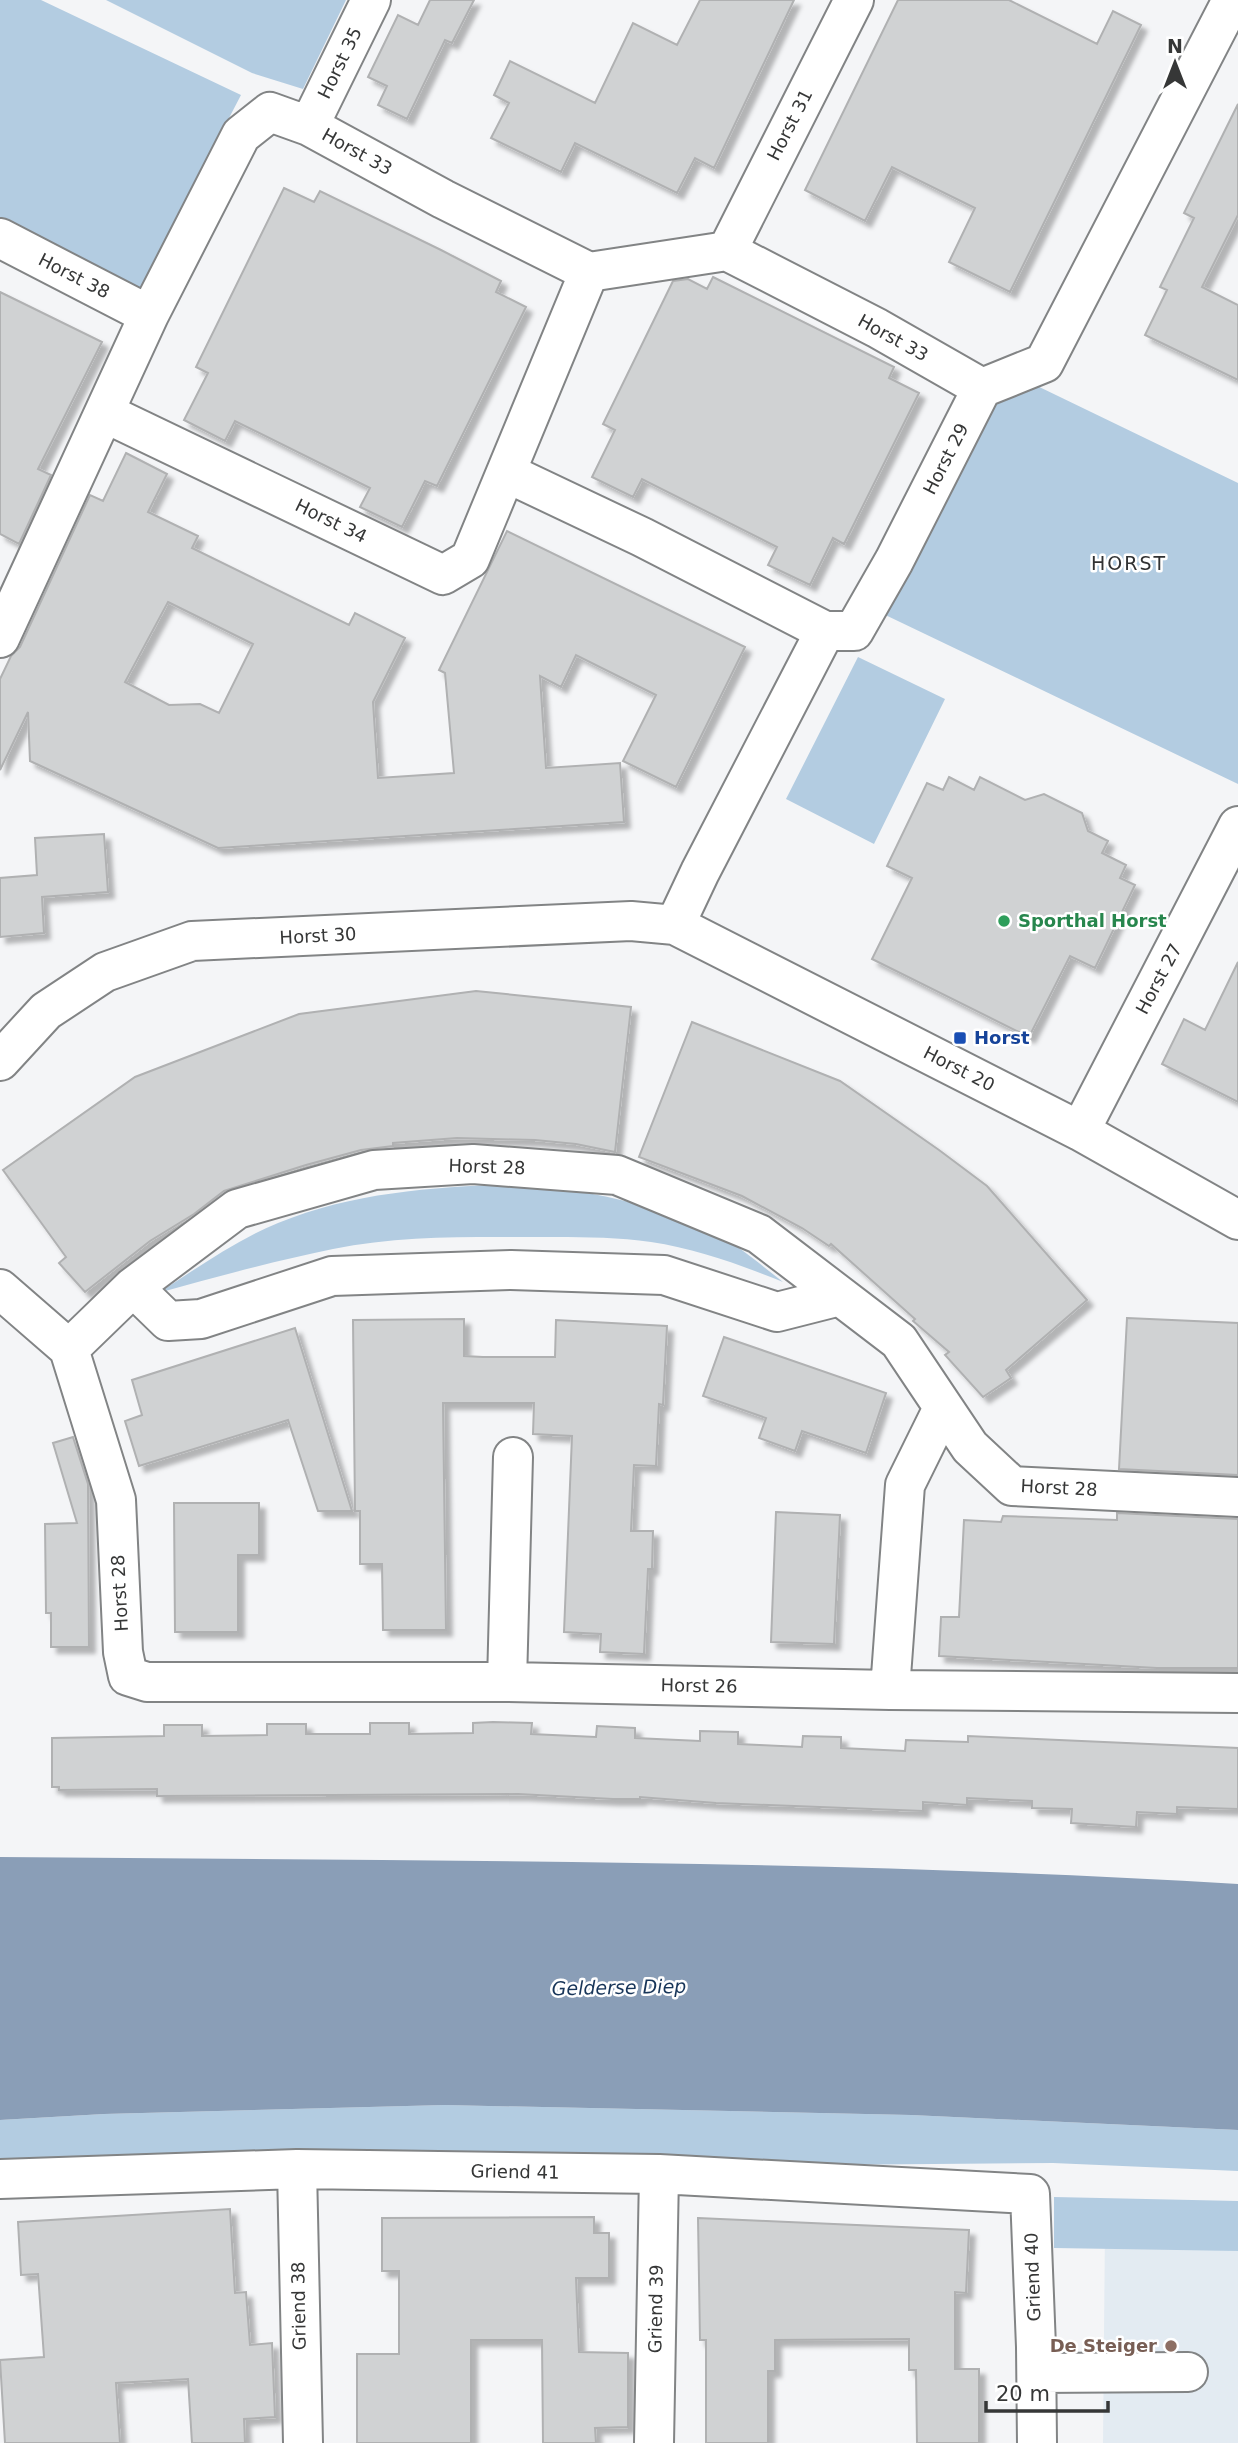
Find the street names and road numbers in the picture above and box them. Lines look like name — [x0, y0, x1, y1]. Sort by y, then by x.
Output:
street label: Horst 35 — [313, 24, 366, 102]
street label: Horst 31 — [763, 86, 816, 164]
street label: Horst 33 — [318, 124, 396, 179]
street label: Horst 38 — [35, 249, 113, 302]
street label: Horst 33 — [854, 310, 932, 365]
street label: Horst 29 — [919, 420, 972, 498]
street label: Horst 34 — [292, 494, 370, 547]
street label: Horst 30 — [279, 923, 357, 948]
street label: Horst 27 — [1131, 940, 1186, 1018]
street label: Horst 20 — [920, 1042, 998, 1095]
street label: Horst 28 — [448, 1155, 526, 1178]
street label: Horst 28 — [1020, 1475, 1098, 1500]
street label: Horst 28 — [107, 1554, 132, 1632]
street label: Horst 26 — [660, 1674, 738, 1697]
street label: Griend 41 — [470, 2160, 560, 2183]
street label: Griend 40 — [1020, 2232, 1045, 2322]
street label: Griend 38 — [287, 2261, 310, 2351]
street label: Griend 39 — [644, 2264, 667, 2354]

